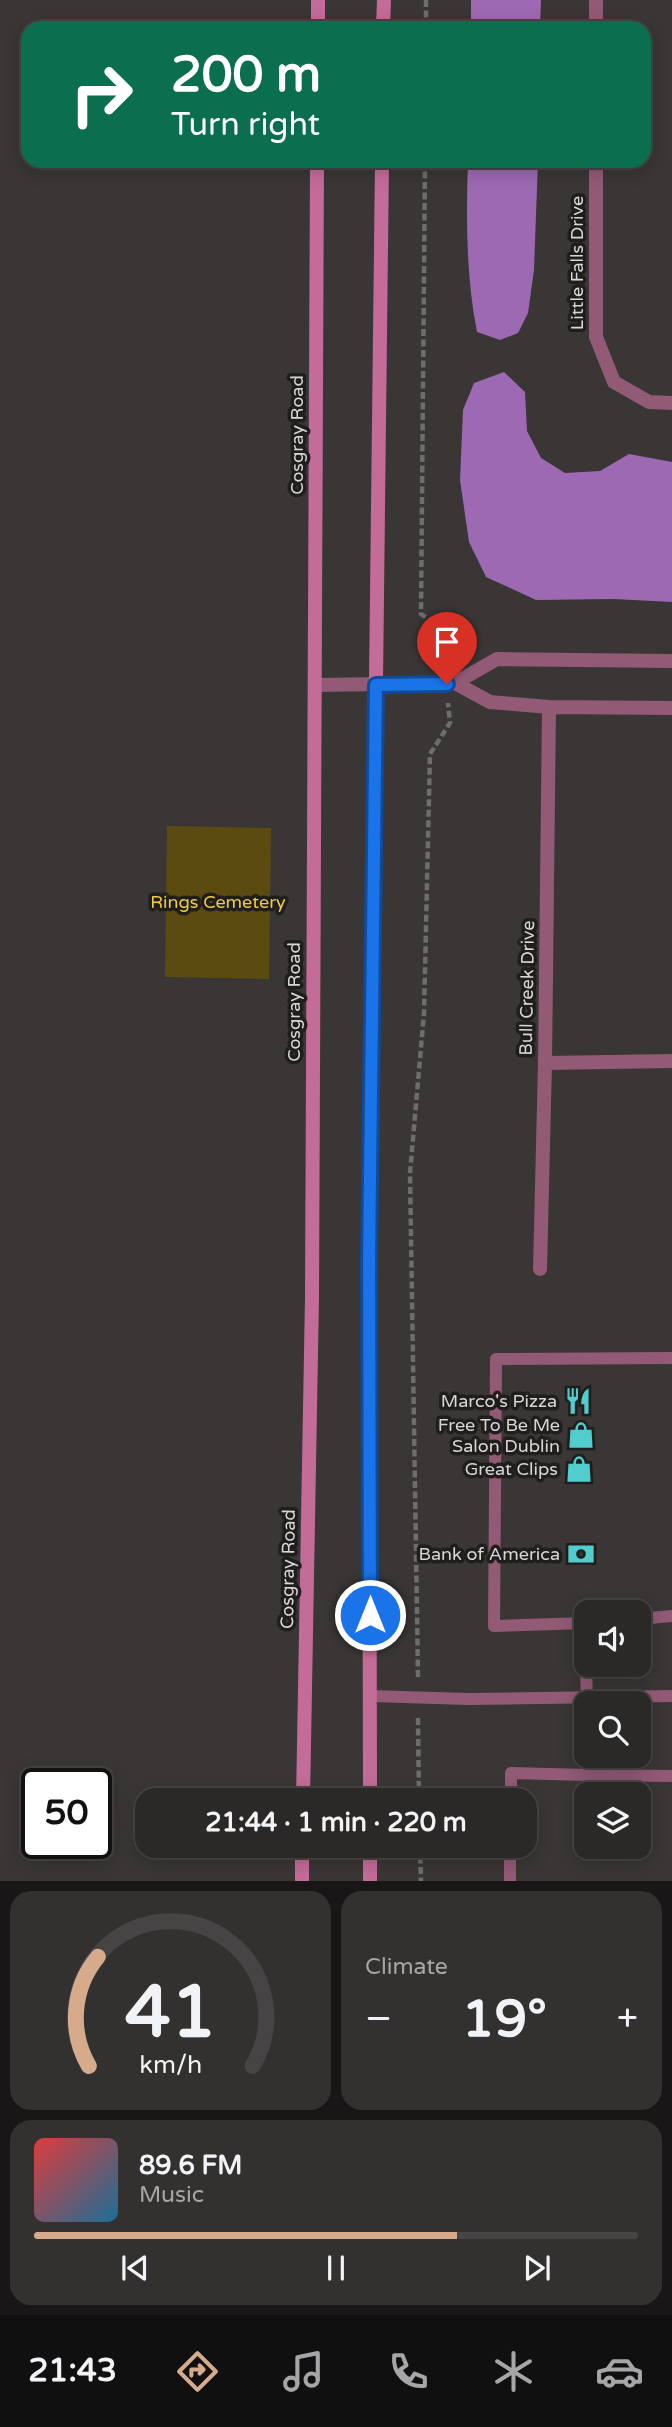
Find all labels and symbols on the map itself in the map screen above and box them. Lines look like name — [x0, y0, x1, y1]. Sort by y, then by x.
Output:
street label: Little Falls Drive — [566, 196, 588, 330]
street label: Cosgray Road — [286, 375, 308, 495]
pin — [417, 612, 477, 684]
park label: Rings Cemetery — [150, 891, 286, 913]
street label: Bull Creek Drive — [515, 920, 539, 1056]
street label: Cosgray Road — [283, 942, 305, 1062]
restaurant icon: Marco's Pizza — [563, 1386, 593, 1416]
place label: Marco's Pizza — [441, 1390, 557, 1412]
place label: Free To Be Me Salon Dublin — [438, 1414, 560, 1457]
shop icon: Free To Be Me Salon Dublin — [566, 1420, 596, 1450]
shop icon: Great Clips — [564, 1454, 594, 1484]
place label: Great Clips — [465, 1458, 558, 1480]
street label: Cosgray Road — [276, 1509, 300, 1629]
bank icon: Bank of America — [566, 1539, 596, 1569]
place label: Bank of America — [418, 1543, 560, 1565]
position arrow — [333, 1578, 407, 1652]
speed limit sign: 50 — [21, 1768, 112, 1859]

